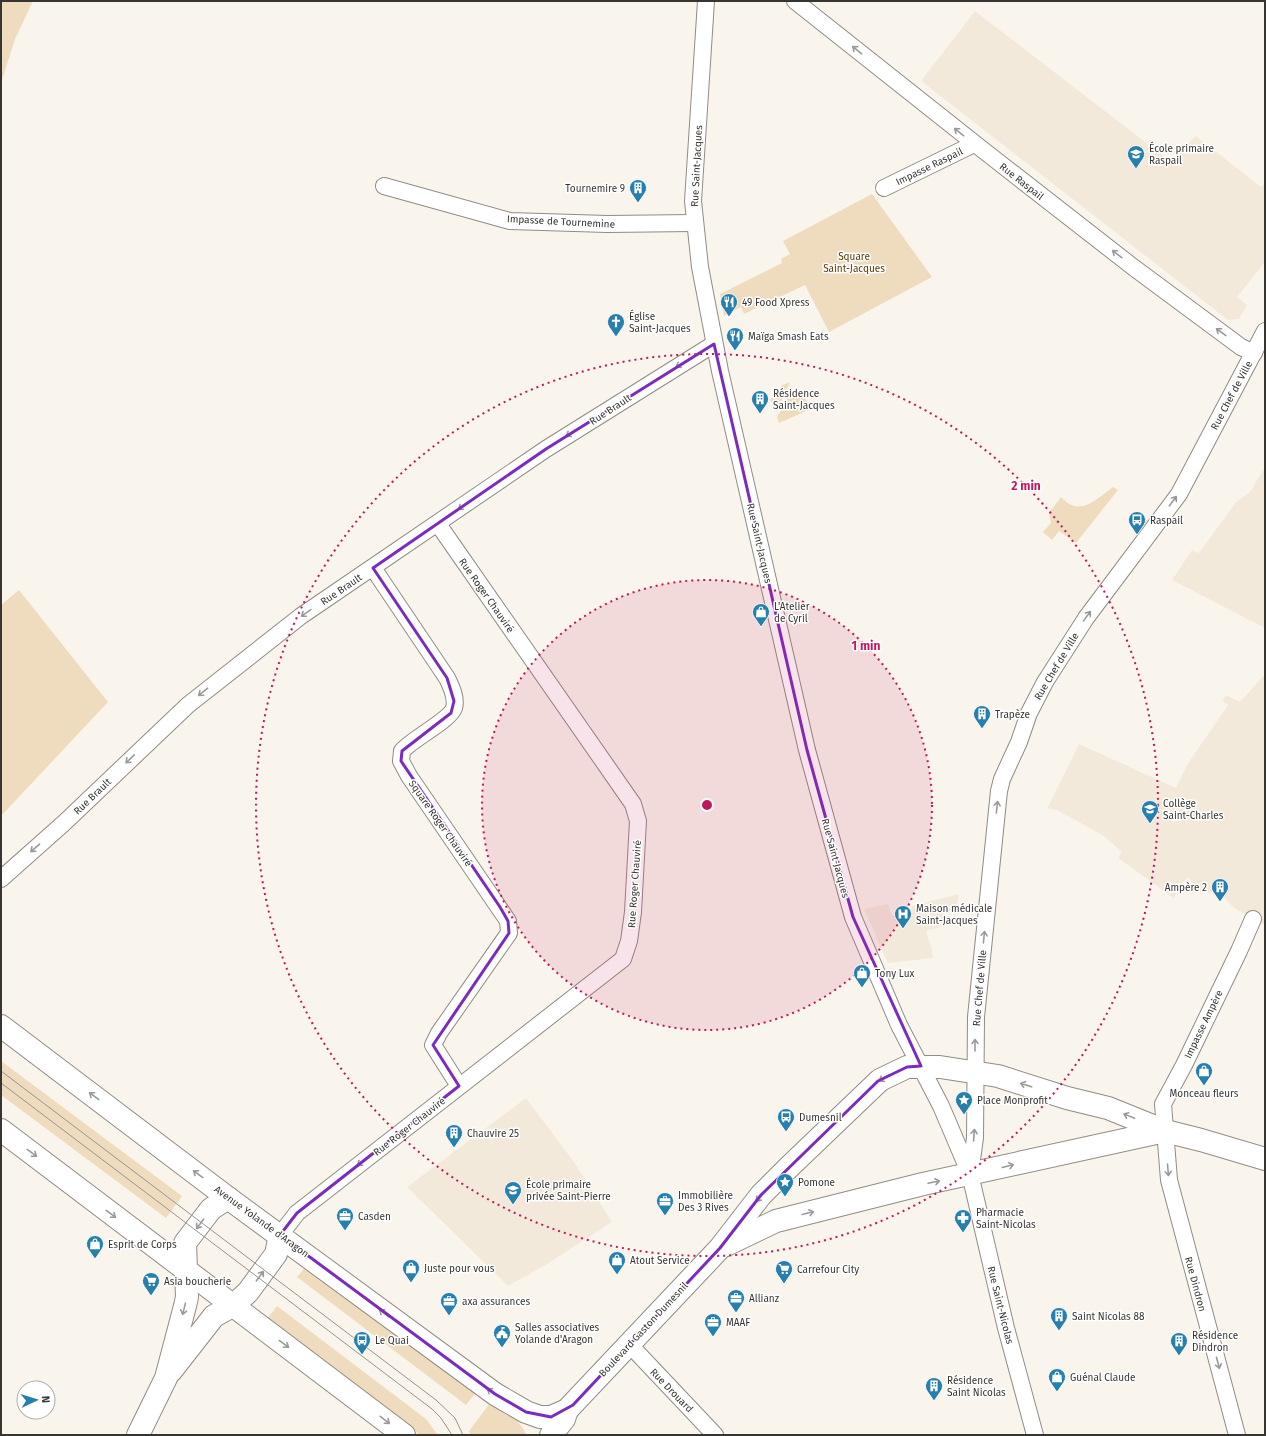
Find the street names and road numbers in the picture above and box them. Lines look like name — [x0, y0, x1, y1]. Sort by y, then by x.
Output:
street label: Rue Saint-Jacques — [689, 125, 705, 207]
street label: Impasse Raspail — [894, 145, 965, 188]
street label: Rue Raspail — [997, 161, 1046, 203]
street label: Impasse de Tournemine — [507, 213, 615, 231]
street label: Rue Chef de Ville — [1209, 359, 1255, 432]
street label: Rue Brault — [587, 392, 634, 428]
street label: Rue Saint-Jacques — [744, 502, 774, 585]
street label: Rue Roger Chauviré — [456, 556, 516, 635]
street label: Rue Brault — [319, 571, 365, 608]
street label: Rue Chef de Ville — [1032, 631, 1082, 702]
street label: Rue Brault — [71, 776, 114, 817]
street label: Square Roger Chauviré — [406, 778, 474, 869]
street label: Rue Saint-Jacques — [819, 817, 851, 900]
street label: Rue Roger Chauviré — [626, 840, 644, 928]
street label: Rue Chef de Ville — [971, 949, 989, 1027]
street label: Impasse Ampère — [1182, 988, 1226, 1061]
street label: Rue Roger Chauviré — [371, 1095, 448, 1159]
street label: Avenue Yolande d’Aragon — [212, 1183, 311, 1260]
street label: Rue Dindron — [1182, 1255, 1208, 1313]
street label: Rue Saint-Nicolas — [985, 1265, 1016, 1346]
street label: Boulevard Gaston Dumesnil — [597, 1280, 691, 1380]
street label: Rue Drouard — [647, 1366, 695, 1415]

